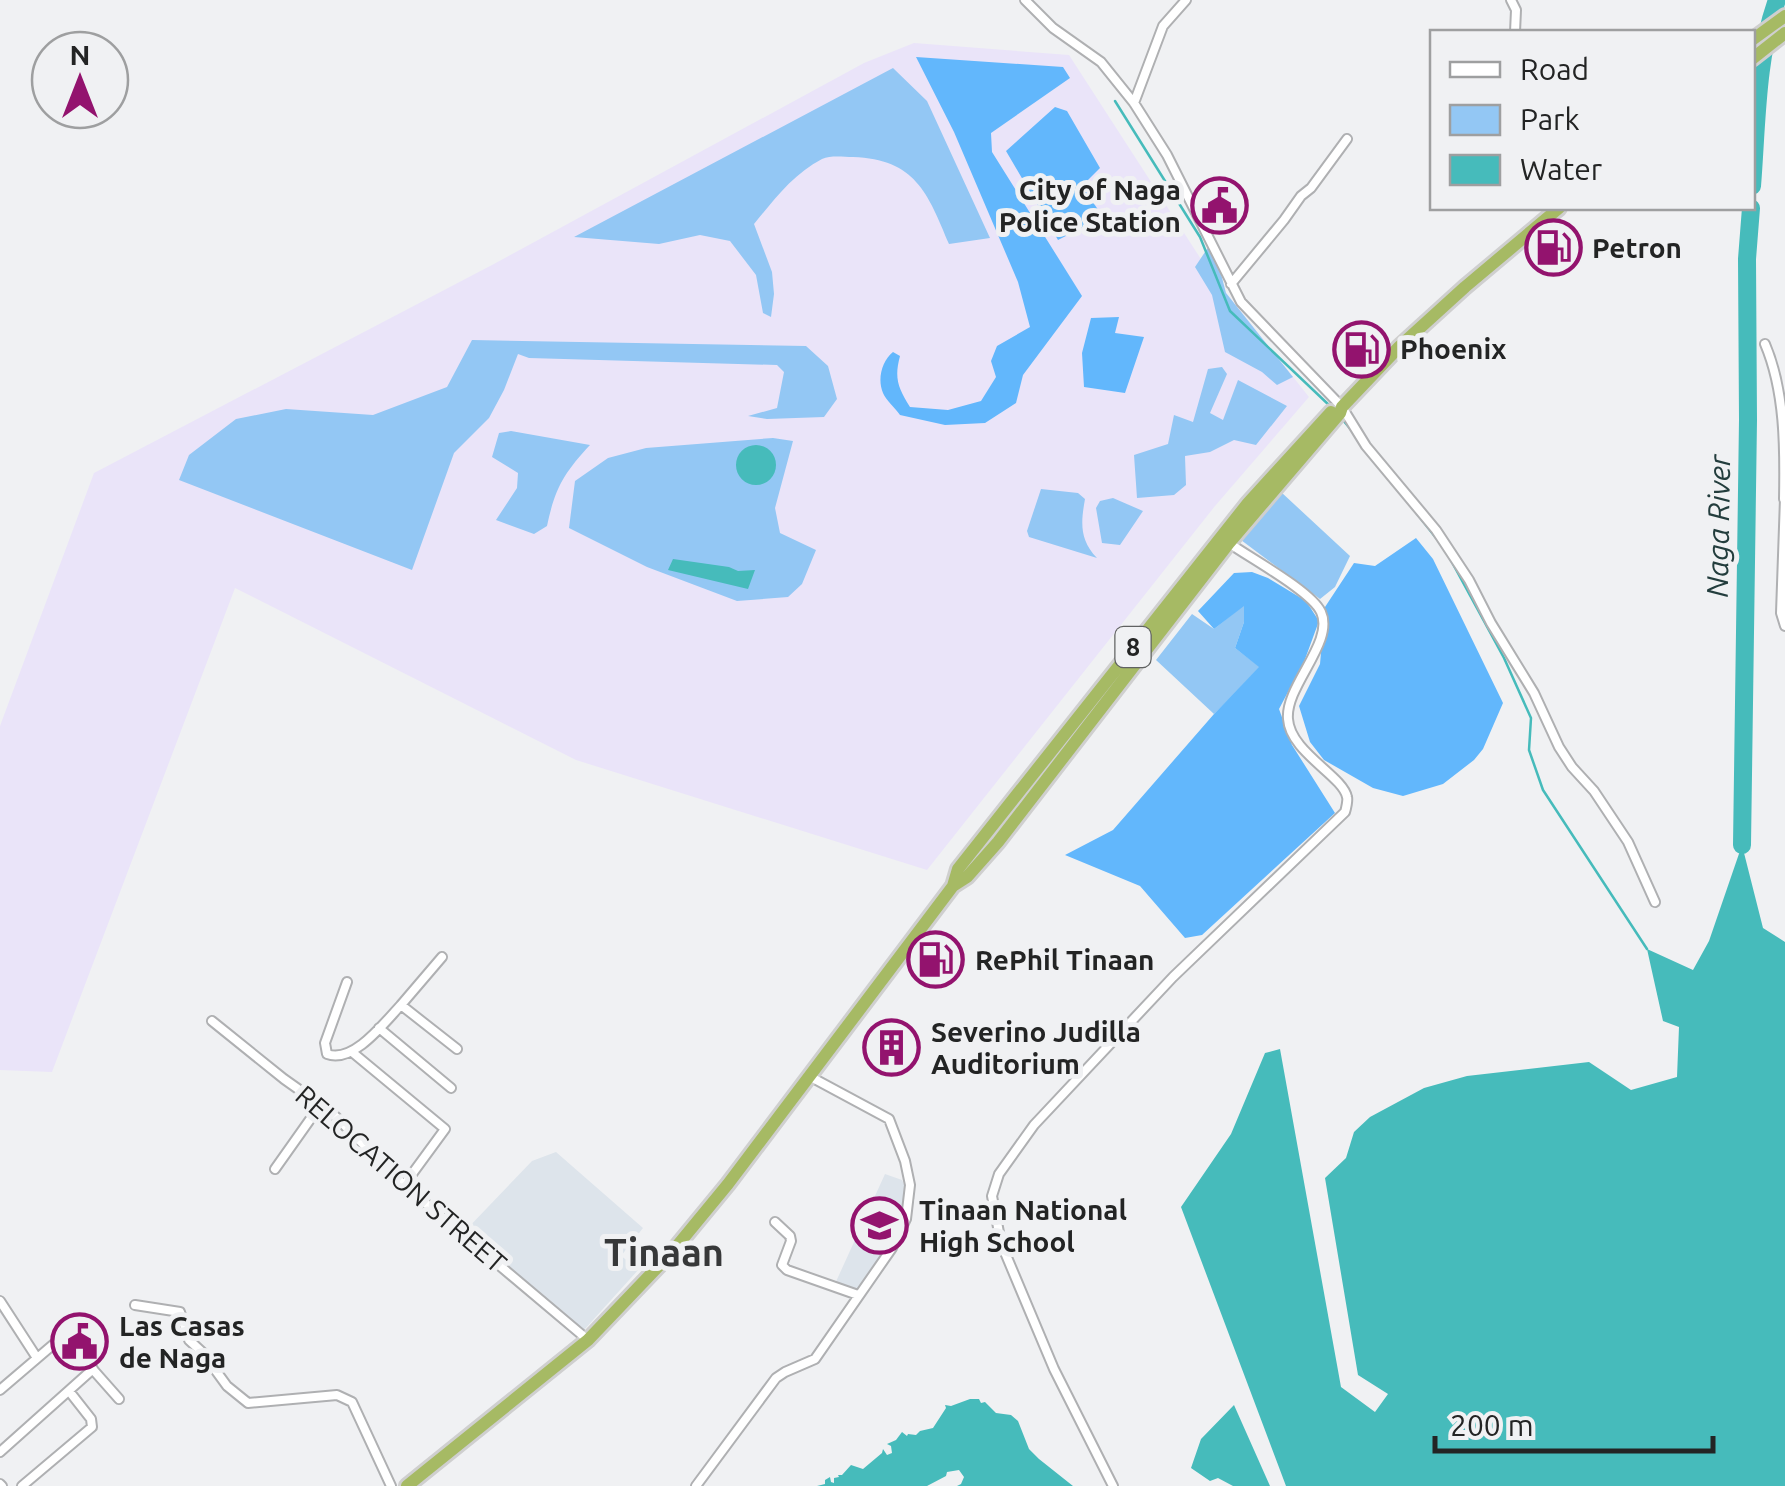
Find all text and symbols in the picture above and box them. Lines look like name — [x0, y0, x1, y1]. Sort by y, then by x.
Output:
north arrow — [30, 30, 130, 130]
legend — [1430, 30, 1755, 210]
text: N — [70, 39, 90, 70]
text: Road — [1520, 52, 1589, 86]
text: Park — [1520, 102, 1580, 136]
text: Water — [1520, 152, 1603, 186]
place label: City of Naga Police Station — [999, 174, 1181, 237]
public building icon: City of Naga Police Station — [1190, 176, 1250, 236]
fuel station icon: Petron — [1523, 218, 1583, 278]
place label: Petron — [1592, 232, 1682, 263]
fuel station icon: Phoenix — [1331, 319, 1391, 379]
place label: Phoenix — [1400, 333, 1506, 364]
water label: Naga River — [1700, 453, 1736, 598]
road number: 8 — [1116, 627, 1150, 667]
fuel station icon: RePhil Tinaan — [906, 930, 966, 990]
place label: RePhil Tinaan — [975, 944, 1154, 975]
place label: Severino Judilla Auditorium — [931, 1016, 1141, 1079]
building icon: Severino Judilla Auditorium — [862, 1018, 922, 1078]
street label: RELOCATION STREET — [290, 1079, 513, 1279]
place label: Tinaan National High School — [919, 1194, 1127, 1257]
school or university icon: Tinaan National High School — [850, 1196, 910, 1256]
district label: Tinaan — [604, 1231, 724, 1273]
place label: Las Casas de Naga — [119, 1310, 245, 1373]
public building icon: Las Casas de Naga — [50, 1312, 110, 1372]
scale bar — [1435, 1391, 1712, 1453]
text: 200 m — [1450, 1408, 1534, 1442]

